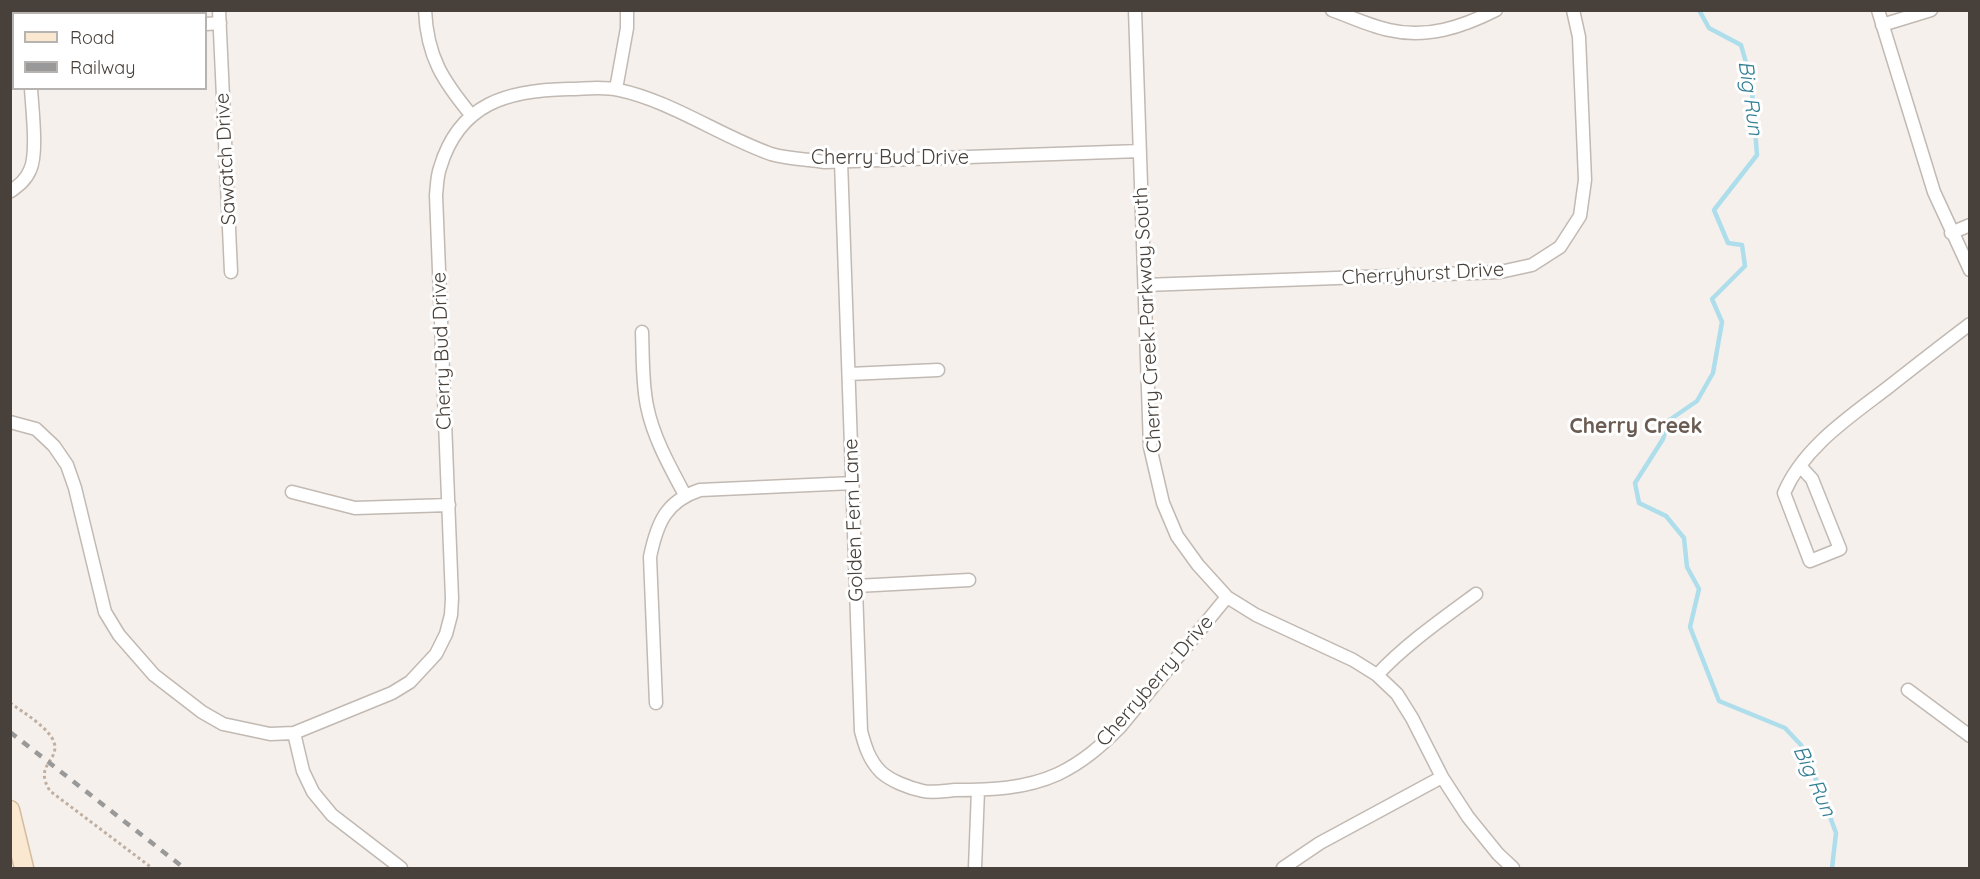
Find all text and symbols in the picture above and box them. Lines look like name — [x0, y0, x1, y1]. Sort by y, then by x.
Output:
legend — [12, 12, 207, 90]
text: Road — [70, 26, 115, 49]
text: Railway — [70, 56, 136, 79]
water label: Big Run — [1732, 59, 1768, 137]
street label: Sawatch Drive — [211, 92, 241, 226]
street label: Cherry Bud Drive — [811, 146, 969, 170]
street label: Cherry Creek Parkway South — [1129, 186, 1167, 454]
street label: Cherryhurst Drive — [1341, 258, 1505, 290]
street label: Cherry Bud Drive — [427, 272, 457, 430]
district label: Cherry Creek — [1570, 414, 1702, 440]
street label: Golden Fern Lane — [839, 438, 869, 602]
street label: Cherryberry Drive — [1091, 610, 1219, 752]
water label: Big Run — [1787, 742, 1841, 820]

